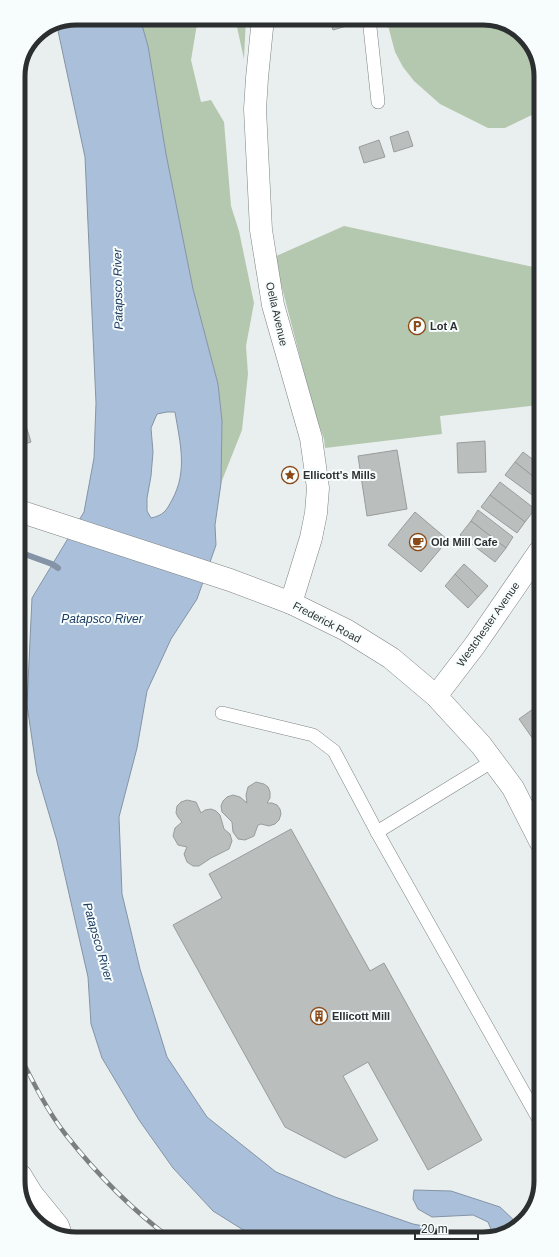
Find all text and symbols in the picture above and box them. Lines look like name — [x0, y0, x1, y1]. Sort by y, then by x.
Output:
water label: Patapsco River — [110, 247, 126, 330]
street label: Oella Avenue — [264, 281, 290, 347]
parking icon: Lot A — [407, 316, 427, 336]
place label: Lot A — [430, 320, 458, 332]
place icon: Ellicott's Mills — [280, 465, 300, 485]
place label: Ellicott's Mills — [303, 469, 376, 481]
cafe icon: Old Mill Cafe — [408, 532, 428, 552]
place label: Old Mill Cafe — [431, 536, 498, 548]
street label: Westchester Avenue — [454, 579, 522, 669]
street label: Frederick Road — [291, 599, 363, 645]
water label: Patapsco River — [61, 612, 144, 626]
water label: Patapsco River — [80, 901, 116, 984]
building icon: Ellicott Mill — [309, 1006, 329, 1026]
place label: Ellicott Mill — [332, 1010, 390, 1022]
scale bar — [415, 1215, 478, 1241]
text: 20 m — [421, 1222, 448, 1236]

